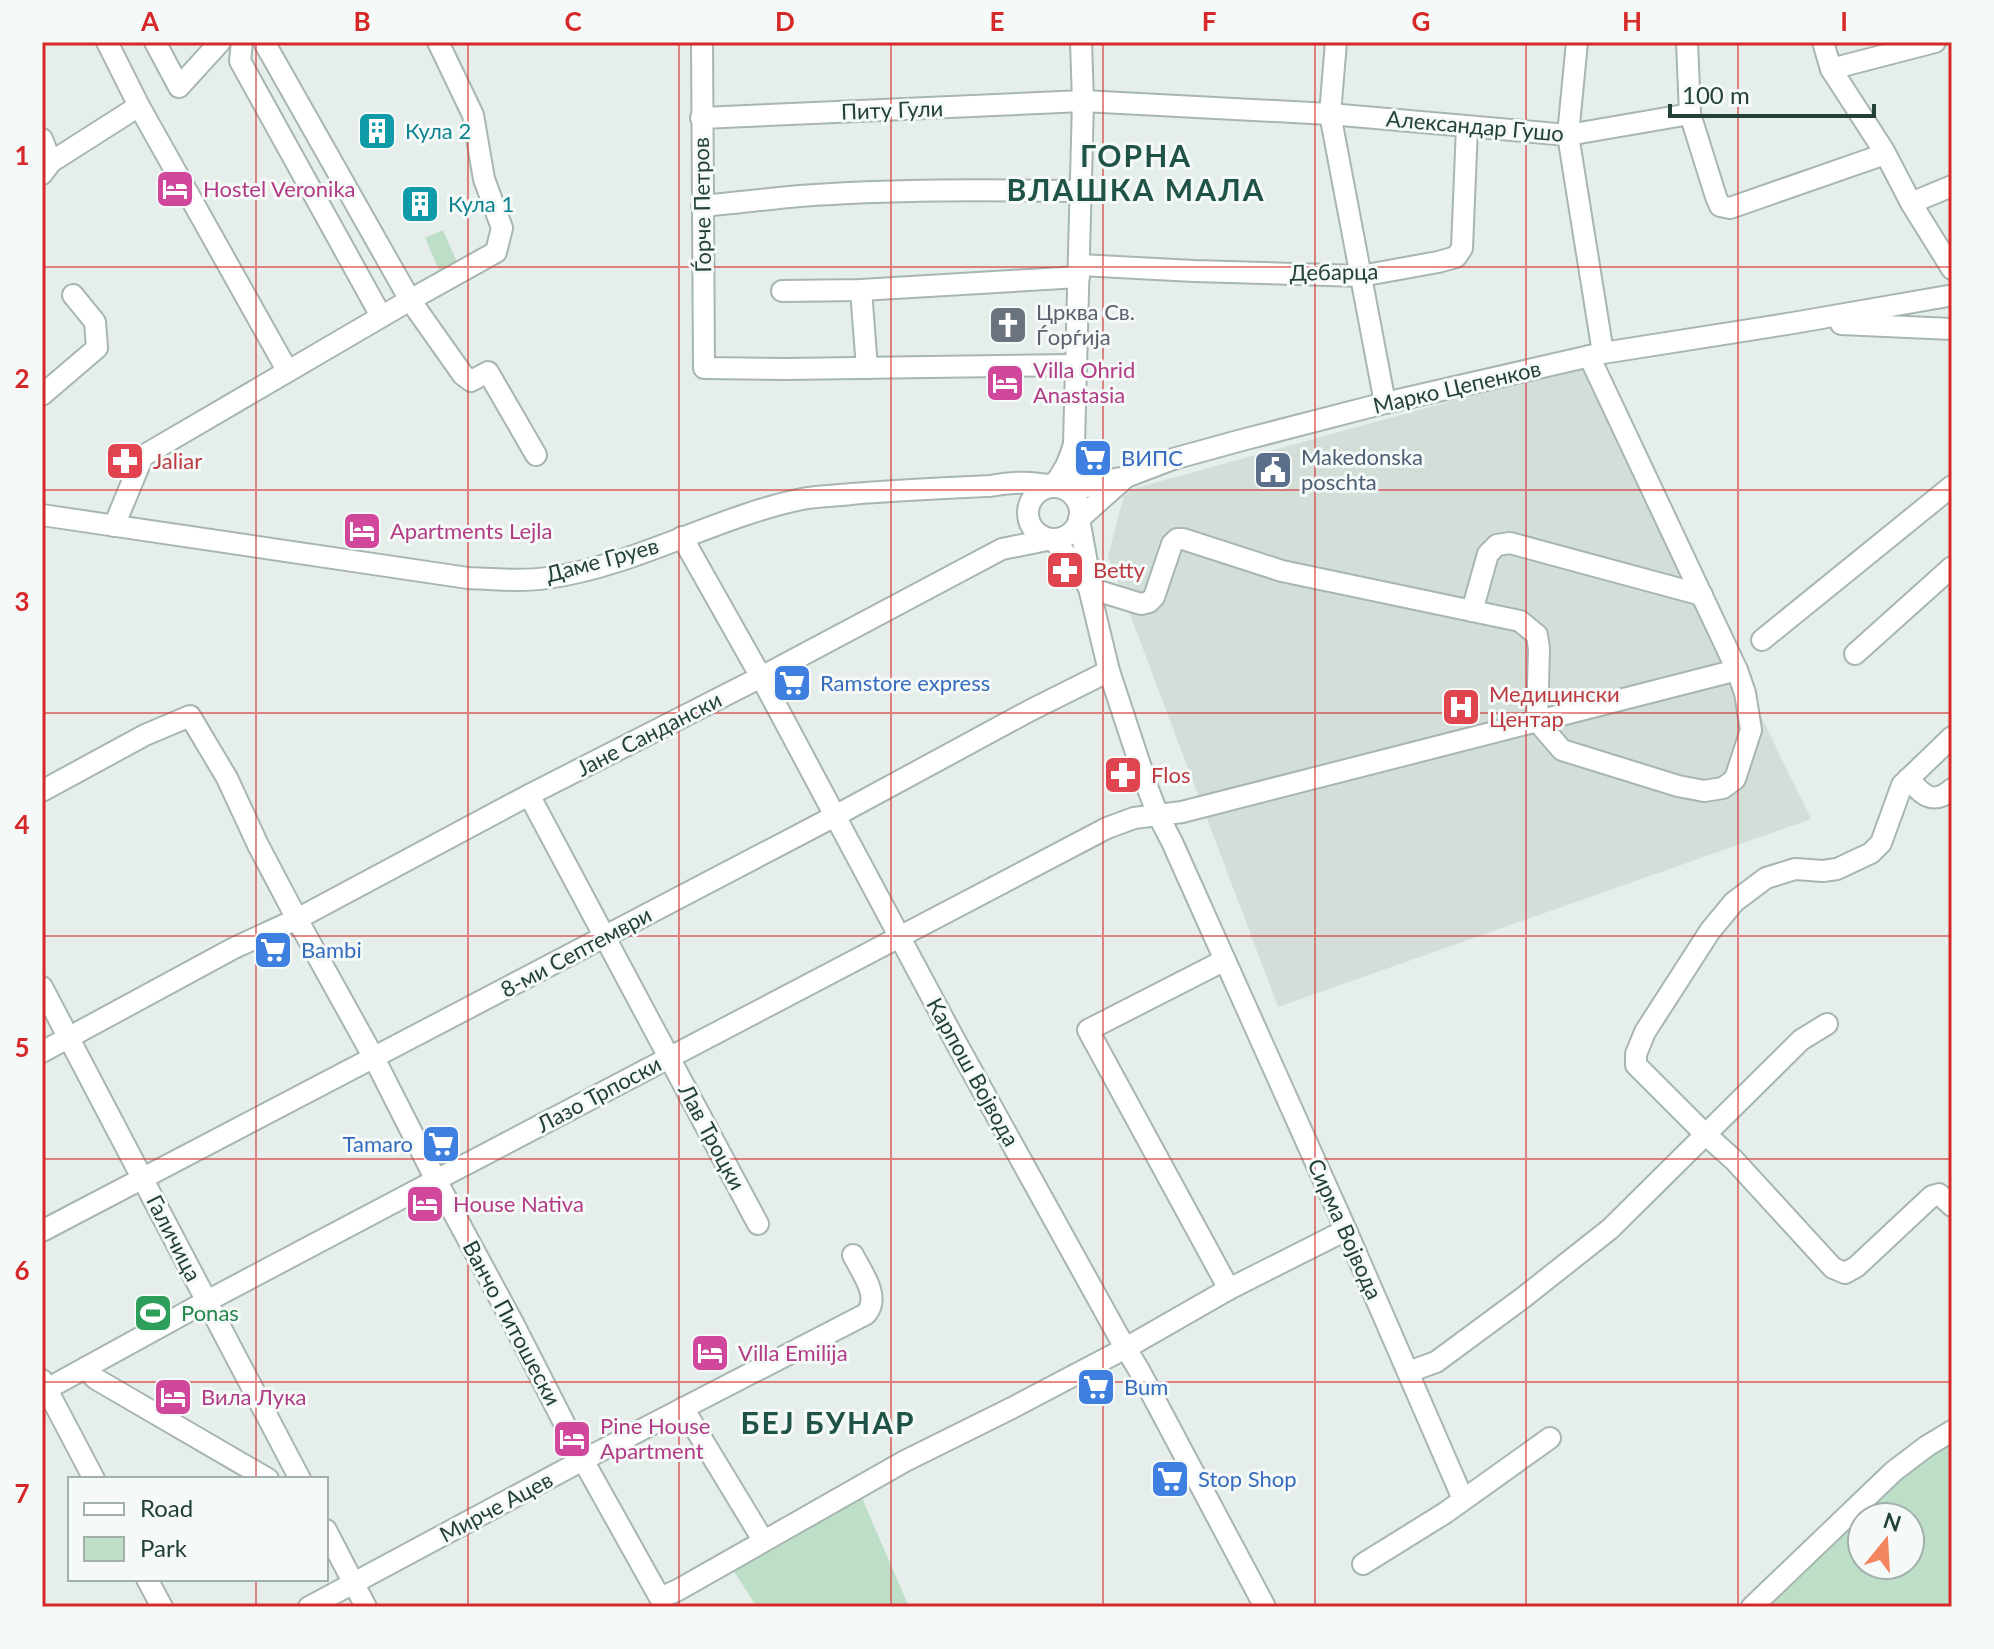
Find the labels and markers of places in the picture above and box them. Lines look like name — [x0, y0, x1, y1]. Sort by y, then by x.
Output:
building icon: Кула 2 — [356, 110, 398, 152]
place label: Кула 2 — [405, 117, 471, 144]
hotel icon: Hostel Veronika — [154, 168, 196, 210]
place label: Hostel Veronika — [203, 175, 356, 202]
building icon: Кула 1 — [399, 183, 441, 225]
place label: Кула 1 — [448, 190, 514, 217]
place label: Црква Св. Ѓoрѓијa — [1036, 298, 1135, 350]
church icon: Црква Св. Ѓoрѓијa — [987, 304, 1029, 346]
place label: Villa Ohrid Anastasia — [1033, 356, 1135, 408]
hotel icon: Villa Ohrid Anastasia — [984, 362, 1026, 404]
supermarket icon: ВИПС — [1072, 437, 1114, 479]
pharmacy icon: Jaliar — [104, 440, 146, 482]
place label: Makedonska poschta — [1301, 443, 1423, 495]
place label: ВИПС — [1121, 444, 1183, 471]
place label: Jaliar — [153, 447, 202, 474]
public building icon: Makedonska poschta — [1252, 449, 1294, 491]
hotel icon: Apartments Lejla — [341, 510, 383, 552]
place label: Apartments Lejla — [390, 517, 552, 544]
pharmacy icon: Betty — [1044, 549, 1086, 591]
place label: Betty — [1093, 556, 1146, 583]
supermarket icon: Ramstore express — [771, 662, 813, 704]
place label: Ramstore express — [820, 669, 990, 696]
place label: Медицински Центар — [1489, 680, 1620, 732]
hospital icon: Медицински Центар — [1440, 686, 1482, 728]
pharmacy icon: Flos — [1102, 754, 1144, 796]
place label: Flos — [1151, 761, 1190, 788]
supermarket icon: Bambi — [252, 929, 294, 971]
place label: Bambi — [301, 936, 362, 963]
supermarket icon: Tamaro — [420, 1123, 462, 1165]
place label: Tamaro — [343, 1130, 413, 1157]
hotel icon: House Nativa — [404, 1183, 446, 1225]
place label: House Nativa — [453, 1190, 584, 1217]
sports icon: Ponas — [132, 1292, 174, 1334]
place label: Ponas — [181, 1299, 239, 1326]
hotel icon: Villa Emilija — [689, 1332, 731, 1374]
place label: Villa Emilija — [738, 1339, 848, 1366]
supermarket icon: Bum — [1075, 1366, 1117, 1408]
place label: Bum — [1124, 1373, 1168, 1400]
hotel icon: Вила Лука — [152, 1376, 194, 1418]
place label: Вила Лука — [201, 1383, 306, 1410]
place label: Pine House Apartment — [600, 1412, 710, 1464]
hotel icon: Pine House Apartment — [551, 1418, 593, 1460]
supermarket icon: Stop Shop — [1149, 1458, 1191, 1500]
place label: Stop Shop — [1198, 1465, 1297, 1492]

